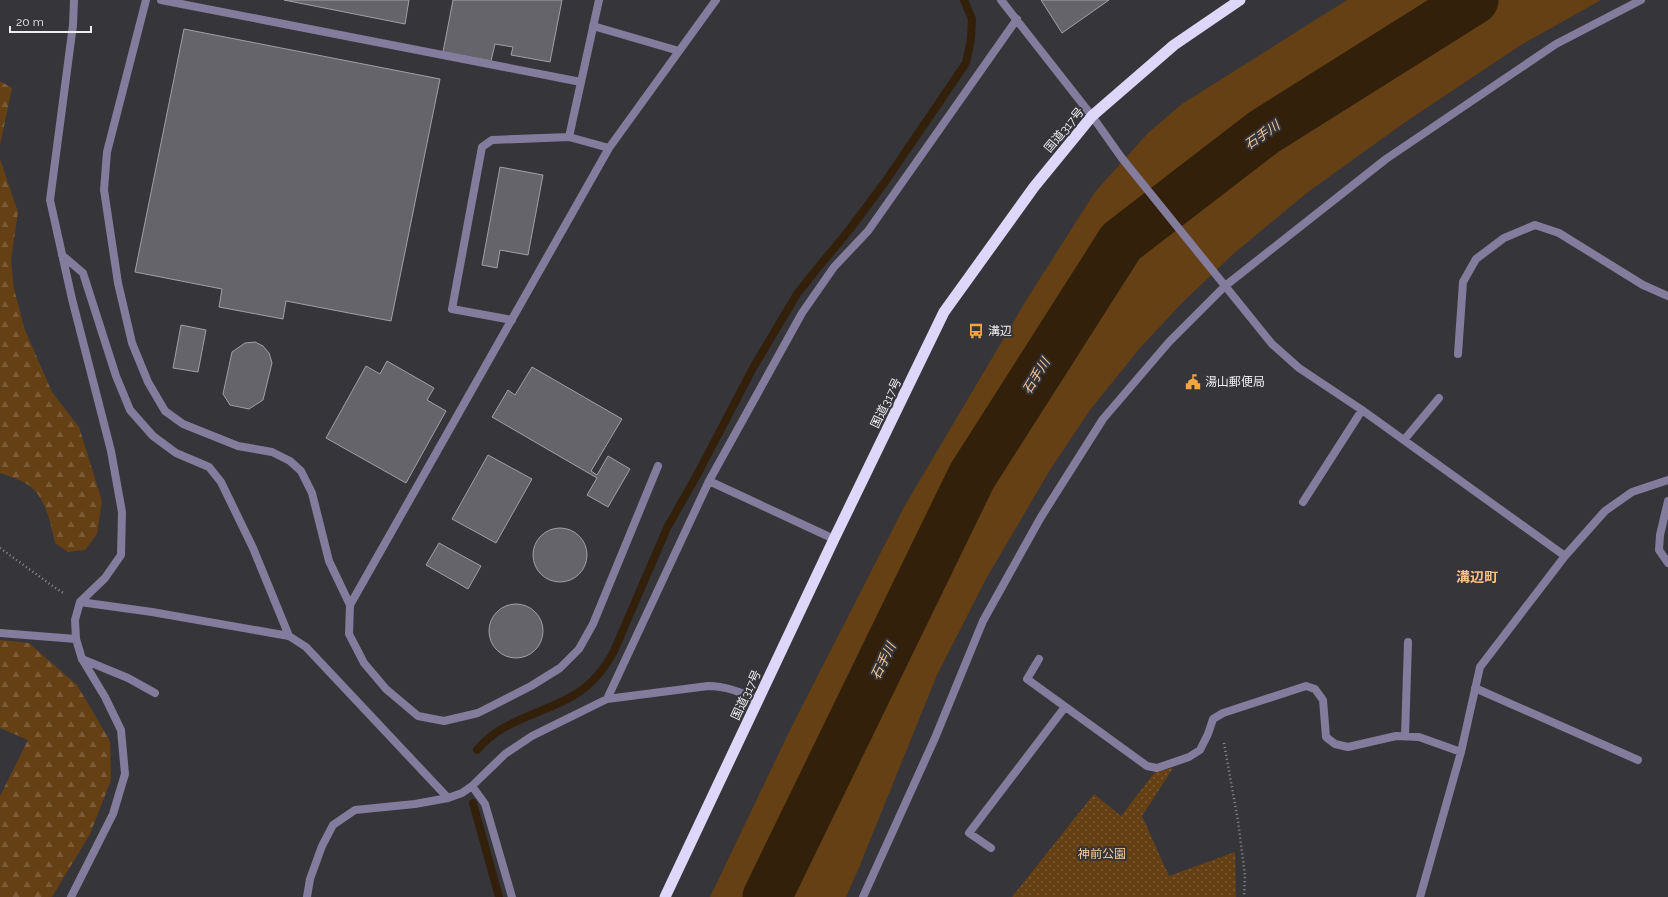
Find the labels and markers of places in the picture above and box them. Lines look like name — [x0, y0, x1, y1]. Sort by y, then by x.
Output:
bus stop icon: 溝辺 — [967, 322, 985, 340]
place label: 溝辺 — [988, 324, 1012, 338]
public building icon: 湯山郵便局 — [1184, 373, 1202, 391]
place label: 湯山郵便局 — [1205, 375, 1265, 389]

